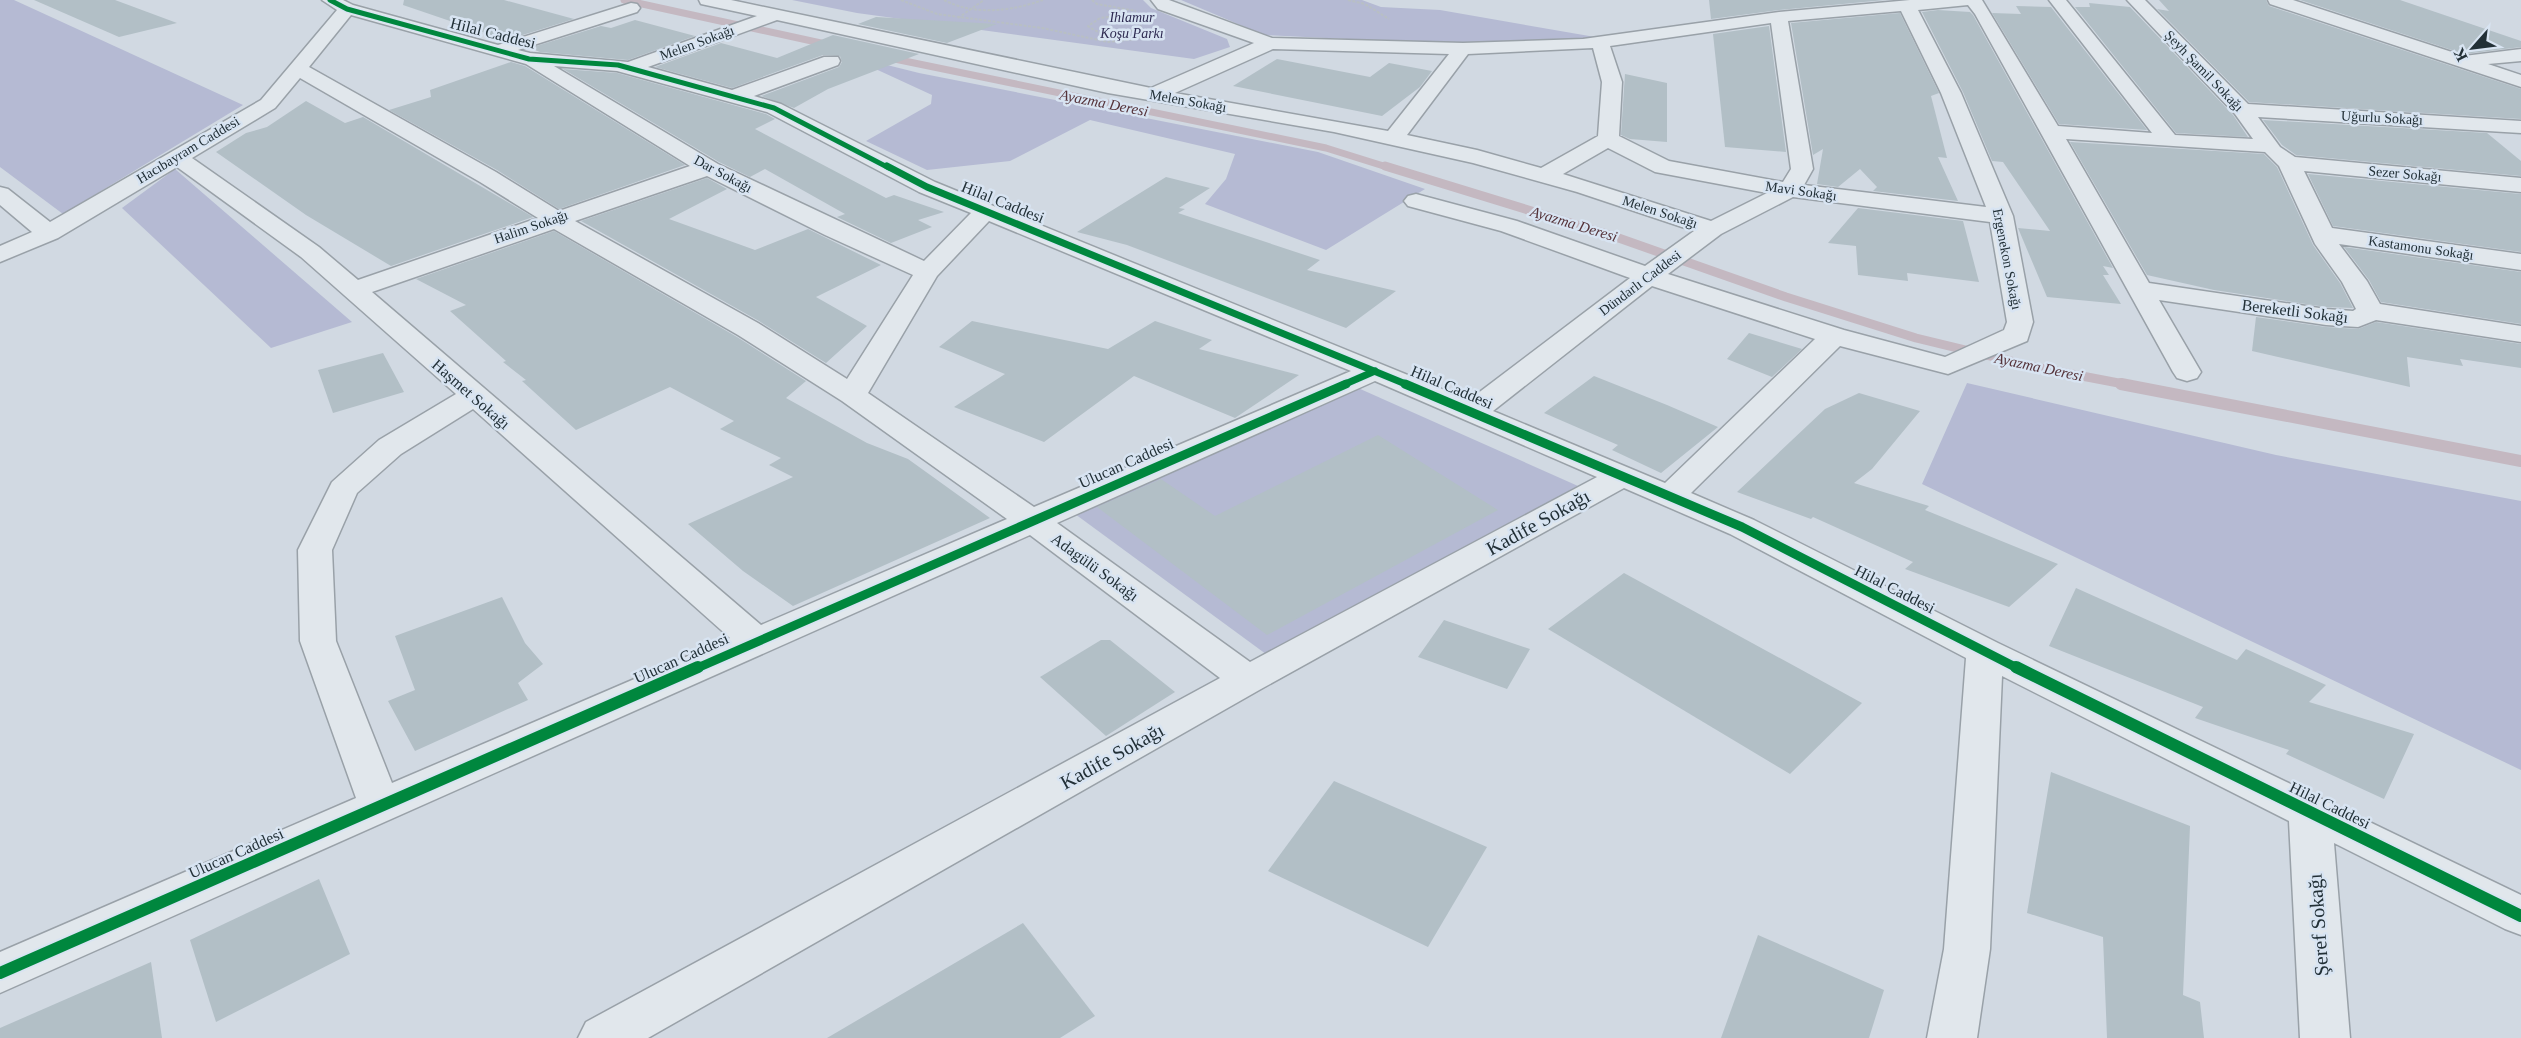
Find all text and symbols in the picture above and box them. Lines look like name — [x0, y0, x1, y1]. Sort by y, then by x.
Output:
park label: Ihlamur Koşu Parkı — [1099, 10, 1164, 41]
street label: Hilal Caddesi — [448, 14, 538, 52]
north arrow — [2443, 18, 2503, 78]
street label: Melen Sokağı — [658, 23, 736, 63]
street label: Şeyh Şamil Sokağı — [2162, 27, 2246, 115]
text: K — [2450, 45, 2471, 64]
water label: Ayazma Deresi — [1057, 86, 1150, 119]
street label: Melen Sokağı — [1148, 87, 1228, 115]
street label: Uğurlu Sokağı — [2341, 108, 2423, 128]
street label: Hacıbayram Caddesi — [134, 113, 242, 187]
street label: Dar Sokağı — [691, 152, 755, 196]
street label: Sezer Sokağı — [2368, 163, 2442, 185]
street label: Hilal Caddesi — [959, 178, 1047, 226]
street label: Mavi Sokağı — [1764, 179, 1838, 203]
street label: Melen Sokağı — [1621, 193, 1700, 231]
water label: Ayazma Deresi — [1528, 203, 1619, 245]
street label: Halim Sokağı — [492, 207, 570, 247]
street label: Ergenekon Sokağı — [1990, 207, 2024, 311]
street label: Kastamonu Sokağı — [2367, 233, 2475, 263]
street label: Dündarlı Caddesi — [1596, 247, 1684, 319]
street label: Bereketli Sokağı — [2241, 296, 2350, 327]
water label: Ayazma Deresi — [1992, 350, 2085, 384]
street label: Haşmet Sokağı — [428, 356, 514, 433]
street label: Hilal Caddesi — [1408, 362, 1496, 412]
street label: Ulucan Caddesi — [1076, 434, 1176, 491]
street label: Kadife Sokağı — [1482, 484, 1594, 560]
street label: Adagülü Sokağı — [1048, 530, 1142, 605]
street label: Hilal Caddesi — [1852, 562, 1938, 617]
street label: Ulucan Caddesi — [631, 629, 731, 686]
street label: Kadife Sokağı — [1056, 718, 1168, 794]
street label: Hilal Caddesi — [2287, 778, 2374, 832]
street label: Ulucan Caddesi — [186, 824, 286, 881]
street label: Şeref Sokağı — [2303, 872, 2334, 977]

